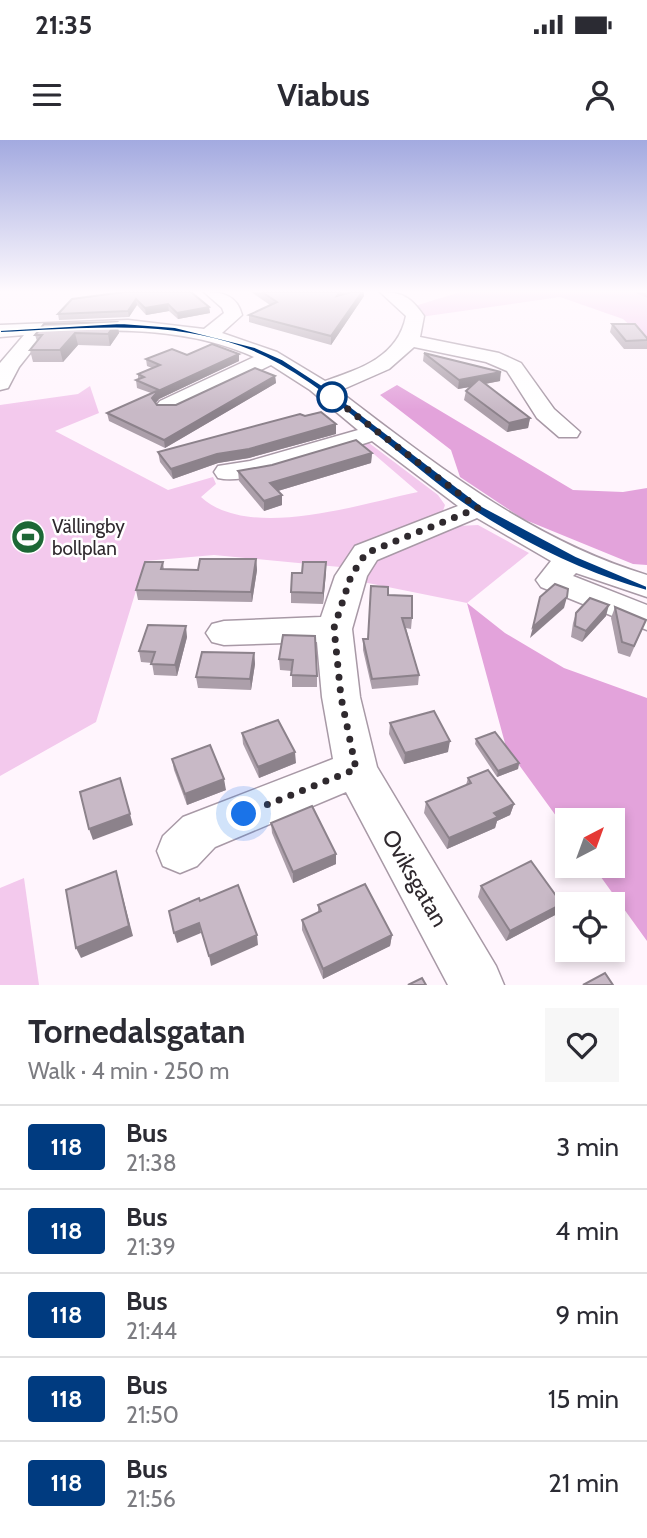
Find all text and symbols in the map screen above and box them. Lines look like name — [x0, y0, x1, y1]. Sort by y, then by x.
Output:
text: 21:35 — [35, 9, 92, 41]
text: Viabus — [277, 75, 370, 114]
icon: menu — [28, 76, 66, 114]
icon: person — [581, 76, 619, 114]
unlabelled marker — [317, 382, 347, 412]
place label: Vällingby bollplan — [52, 515, 125, 560]
sports icon: Vällingby bollplan — [9, 518, 47, 556]
your location — [226, 796, 261, 831]
north arrow — [555, 808, 625, 878]
map controls — [555, 808, 625, 962]
street label: Oviksgatan — [376, 824, 454, 932]
button: locate — [555, 892, 625, 962]
button: heart — [545, 1008, 619, 1082]
text: Tornedalsgatan — [28, 1011, 245, 1051]
text: Walk · 4 min · 250 m — [28, 1057, 230, 1085]
text: Bus — [126, 1117, 167, 1149]
text: 3 min — [556, 1131, 619, 1163]
text: 118 — [50, 1132, 83, 1161]
text: 21:38 — [126, 1149, 177, 1177]
text: Bus — [126, 1201, 167, 1233]
text: 4 min — [555, 1215, 619, 1247]
text: 118 — [50, 1216, 83, 1245]
text: 21:39 — [126, 1233, 176, 1261]
text: Bus — [126, 1285, 167, 1317]
text: 9 min — [556, 1299, 619, 1331]
text: 118 — [50, 1300, 83, 1329]
text: 21:44 — [126, 1317, 177, 1345]
text: Bus — [126, 1369, 167, 1401]
text: 15 min — [548, 1383, 619, 1415]
text: 118 — [50, 1384, 83, 1413]
text: 21:50 — [126, 1401, 179, 1429]
text: Bus — [126, 1453, 167, 1485]
text: 21 min — [548, 1467, 619, 1499]
text: 118 — [50, 1468, 83, 1497]
text: 21:56 — [126, 1485, 176, 1513]

